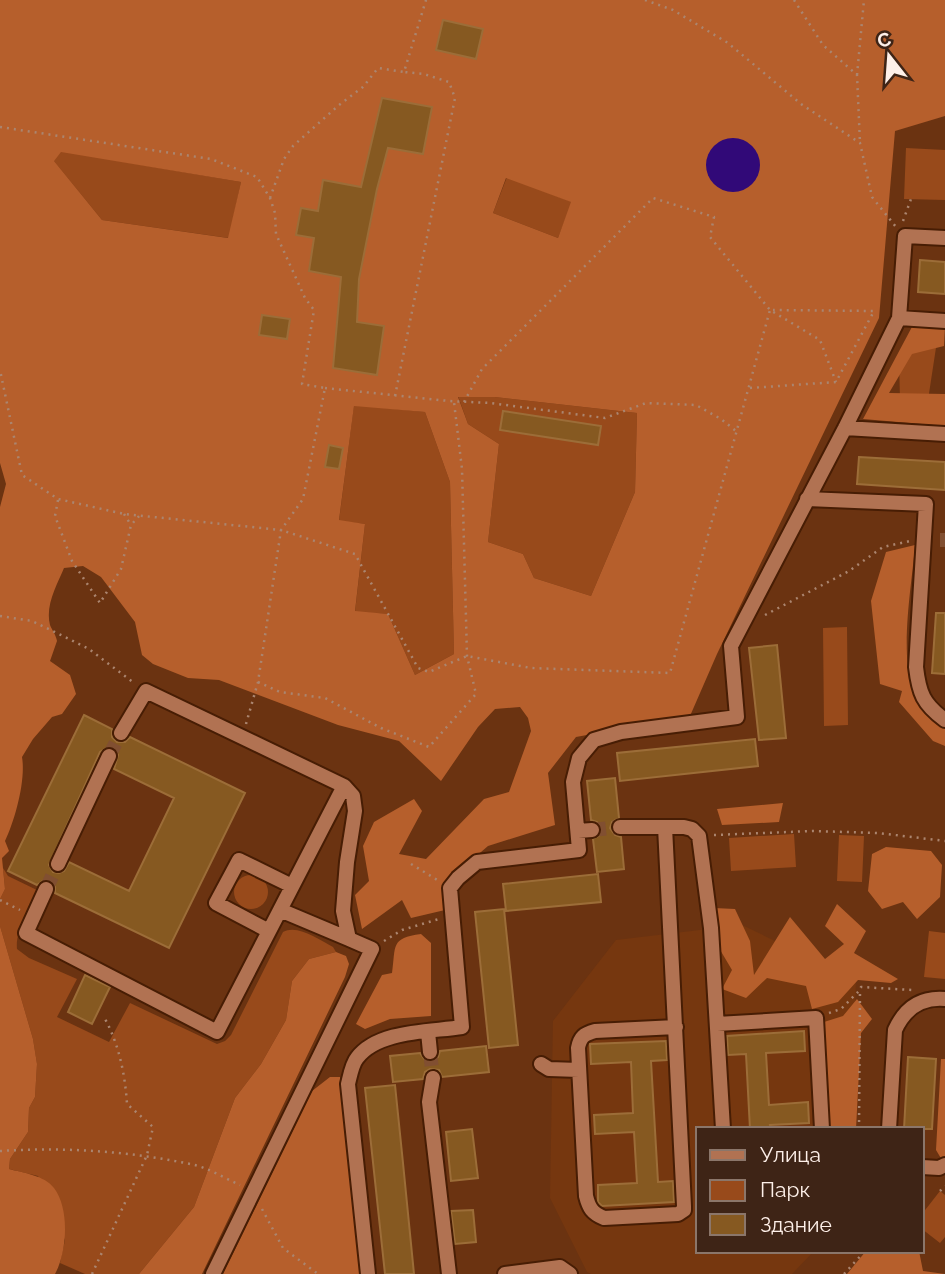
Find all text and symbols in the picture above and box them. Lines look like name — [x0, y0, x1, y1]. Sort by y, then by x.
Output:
north arrow — [854, 21, 924, 91]
text: С — [875, 27, 893, 52]
legend — [696, 1127, 924, 1253]
text: Улица — [760, 1142, 821, 1167]
text: Парк — [760, 1177, 810, 1202]
text: Здание — [760, 1212, 832, 1237]

